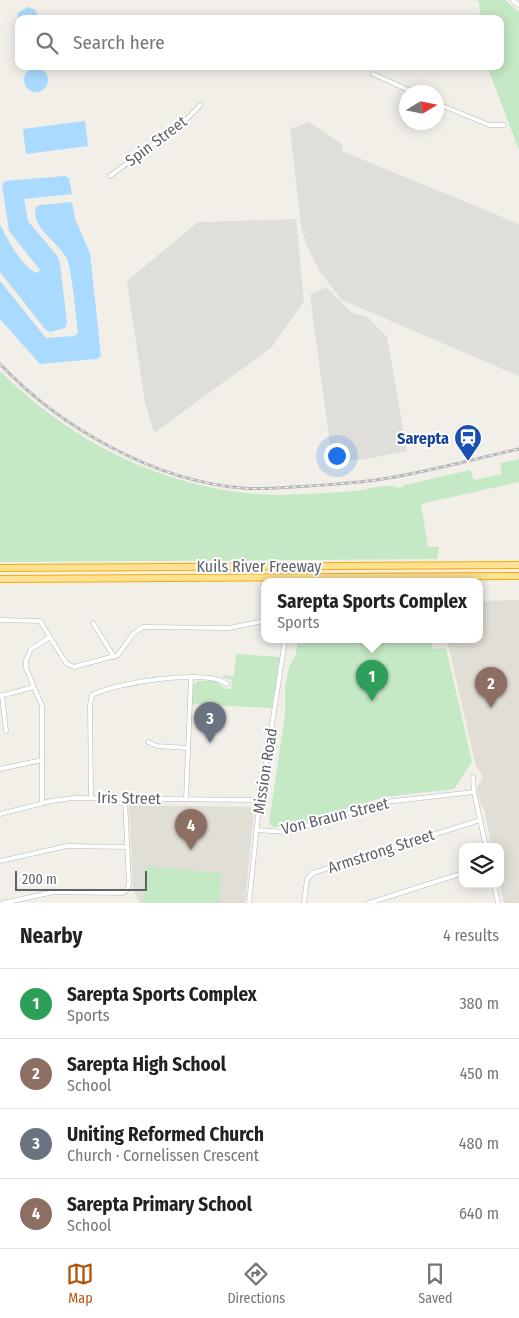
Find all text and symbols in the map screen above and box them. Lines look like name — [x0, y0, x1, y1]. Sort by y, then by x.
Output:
search box — [15, 15, 504, 70]
icon: search — [33, 29, 61, 57]
text: Search here — [73, 31, 165, 54]
north arrow — [399, 85, 444, 130]
street label: Spin Street — [122, 111, 191, 170]
station icon: Sarepta — [453, 423, 483, 462]
place label: Sarepta — [397, 429, 449, 448]
your location — [324, 443, 350, 469]
street label: Kuils River Freeway — [197, 557, 322, 576]
popup — [261, 578, 483, 643]
text: Sarepta Sports Complex — [277, 590, 467, 613]
text: Sports — [277, 613, 320, 632]
pin: 1 — [356, 660, 388, 701]
pin: 2 — [475, 667, 507, 708]
pin: 3 — [194, 702, 226, 743]
street label: Mission Road — [249, 727, 281, 815]
street label: Iris Street — [97, 788, 162, 808]
street label: Von Braun Street — [279, 793, 391, 839]
pin: 4 — [175, 809, 207, 850]
street label: Armstrong Street — [325, 825, 437, 877]
map controls — [459, 843, 504, 888]
button: layers — [459, 843, 504, 888]
scale bar — [15, 868, 148, 891]
text: 200 m — [22, 871, 57, 888]
text: Nearby — [20, 923, 82, 949]
text: 4 results — [443, 926, 499, 945]
text: Sarepta Sports Complex — [67, 983, 257, 1006]
text: 1 — [33, 994, 39, 1013]
text: 380 m — [459, 994, 499, 1013]
text: Sports — [67, 1006, 110, 1025]
text: Sarepta High School — [67, 1053, 226, 1076]
text: 2 — [32, 1064, 40, 1083]
text: 450 m — [460, 1064, 499, 1083]
text: School — [67, 1076, 111, 1095]
text: Uniting Reformed Church — [67, 1123, 264, 1146]
text: 3 — [32, 1134, 40, 1153]
text: 480 m — [459, 1134, 499, 1153]
text: Church · Cornelissen Crescent — [67, 1146, 259, 1165]
text: Sarepta Primary School — [67, 1193, 252, 1216]
text: 4 — [32, 1204, 40, 1223]
text: 640 m — [459, 1204, 499, 1223]
text: School — [67, 1216, 111, 1235]
tab: Map — [66, 1260, 94, 1307]
tab: Directions — [227, 1260, 285, 1307]
tab: Saved — [418, 1260, 453, 1307]

